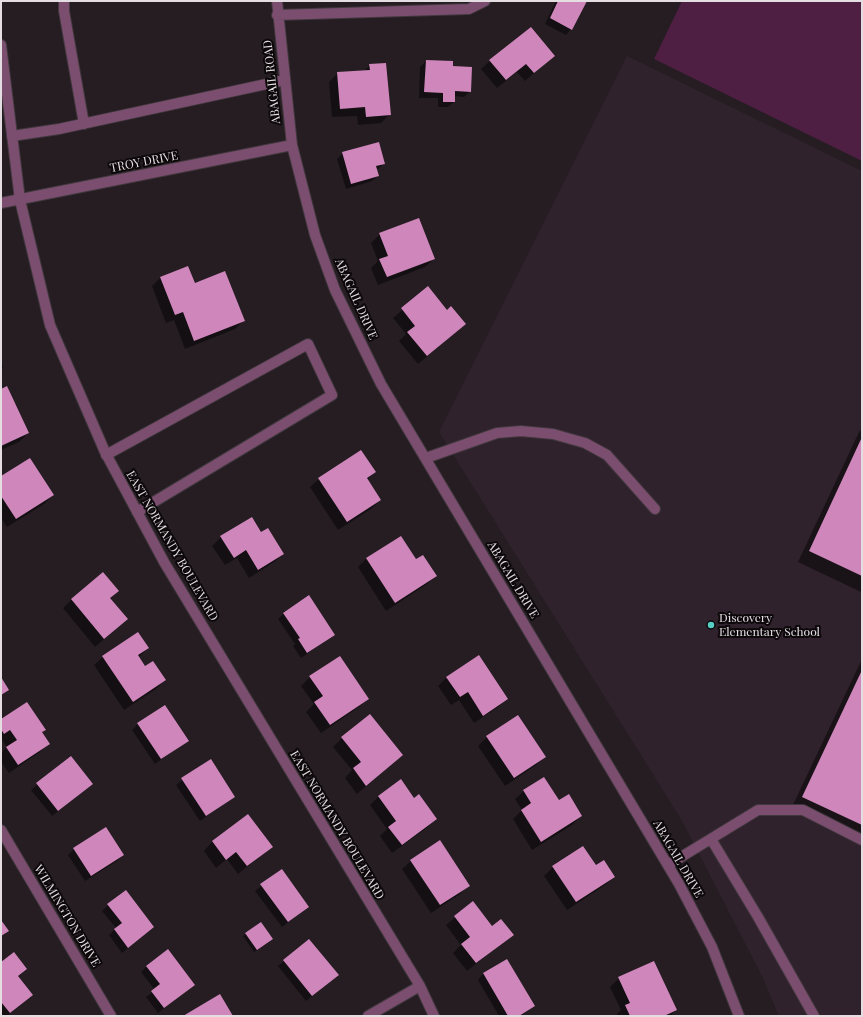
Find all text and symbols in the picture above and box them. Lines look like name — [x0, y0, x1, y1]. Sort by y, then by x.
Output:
street label: ABAGAIL ROAD — [260, 39, 284, 125]
street label: TROY DRIVE — [109, 148, 179, 176]
street label: ABAGAIL DRIVE — [332, 256, 380, 342]
street label: EAST NORMANDY BOULEVARD — [123, 468, 221, 624]
street label: ABAGAIL DRIVE — [484, 539, 542, 621]
place label: Discovery Elementary School — [719, 611, 820, 639]
marker: Discovery Elementary School — [706, 620, 716, 630]
street label: EAST NORMANDY BOULEVARD — [287, 748, 387, 902]
street label: ABAGAIL DRIVE — [650, 818, 706, 900]
street label: WILMINGTON DRIVE — [31, 862, 103, 970]

